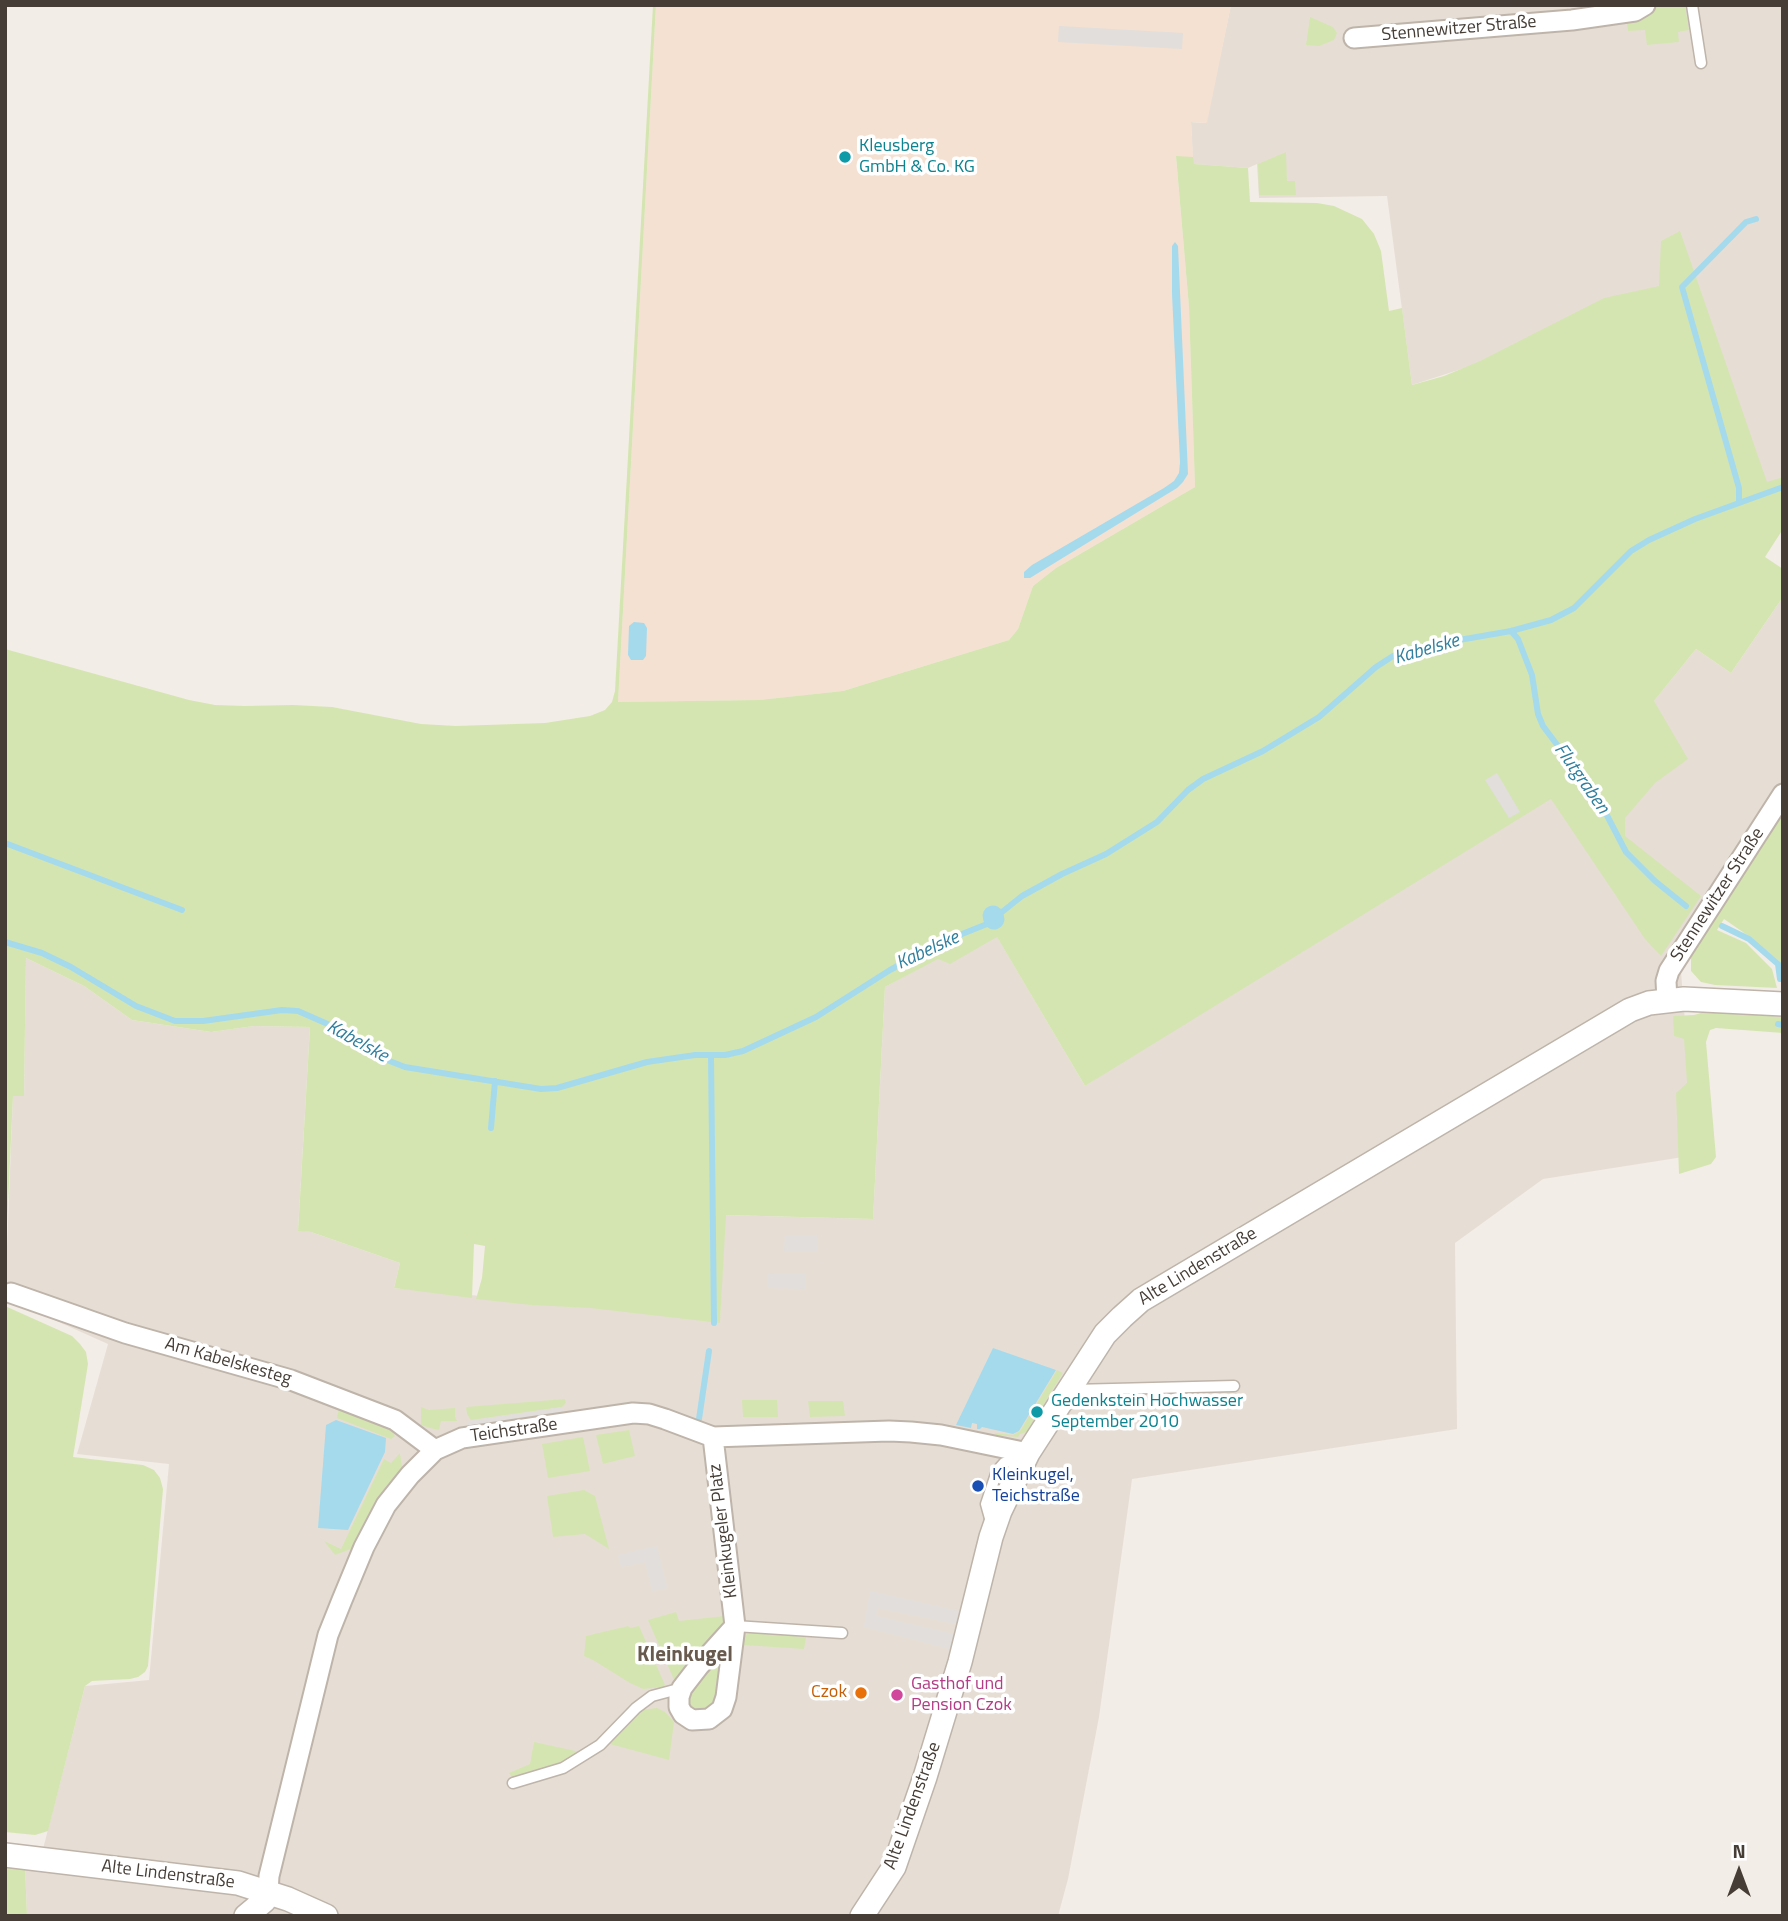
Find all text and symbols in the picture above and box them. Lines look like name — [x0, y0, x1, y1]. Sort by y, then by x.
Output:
street label: Stennewitzer Straße — [1381, 11, 1537, 47]
place label: Kleusberg GmbH & Co. KG — [859, 136, 975, 178]
marker: Kleusberg GmbH & Co. KG — [837, 149, 853, 165]
water label: Kabelske — [1392, 630, 1462, 670]
water label: Flutgraben — [1549, 739, 1613, 819]
street label: Stennewitzer Straße — [1667, 824, 1769, 966]
water label: Kabelske — [893, 927, 963, 975]
water label: Kabelske — [322, 1016, 392, 1068]
street label: Alte Lindenstraße — [1135, 1223, 1261, 1311]
street label: Am Kabelskesteg — [162, 1334, 294, 1390]
place label: Gedenkstein Hochwasser September 2010 — [1051, 1391, 1243, 1434]
marker: Gedenkstein Hochwasser September 2010 — [1029, 1404, 1045, 1420]
street label: Teichstraße — [469, 1414, 559, 1448]
street label: Kleinkugeler Platz — [705, 1462, 743, 1600]
place label: Kleinkugel, Teichstraße — [992, 1465, 1080, 1508]
marker: Kleinkugel, Teichstraße — [970, 1478, 986, 1494]
district label: Kleinkugel — [637, 1643, 733, 1669]
place label: Gasthof und Pension Czok — [911, 1674, 1012, 1716]
place label: Czok — [811, 1682, 847, 1704]
marker: Czok — [853, 1685, 869, 1701]
marker: Gasthof und Pension Czok — [889, 1687, 905, 1703]
street label: Alte Lindenstraße — [880, 1739, 946, 1873]
text: N — [1732, 1836, 1746, 1865]
north arrow — [1704, 1837, 1774, 1907]
street label: Alte Lindenstraße — [100, 1856, 236, 1894]

